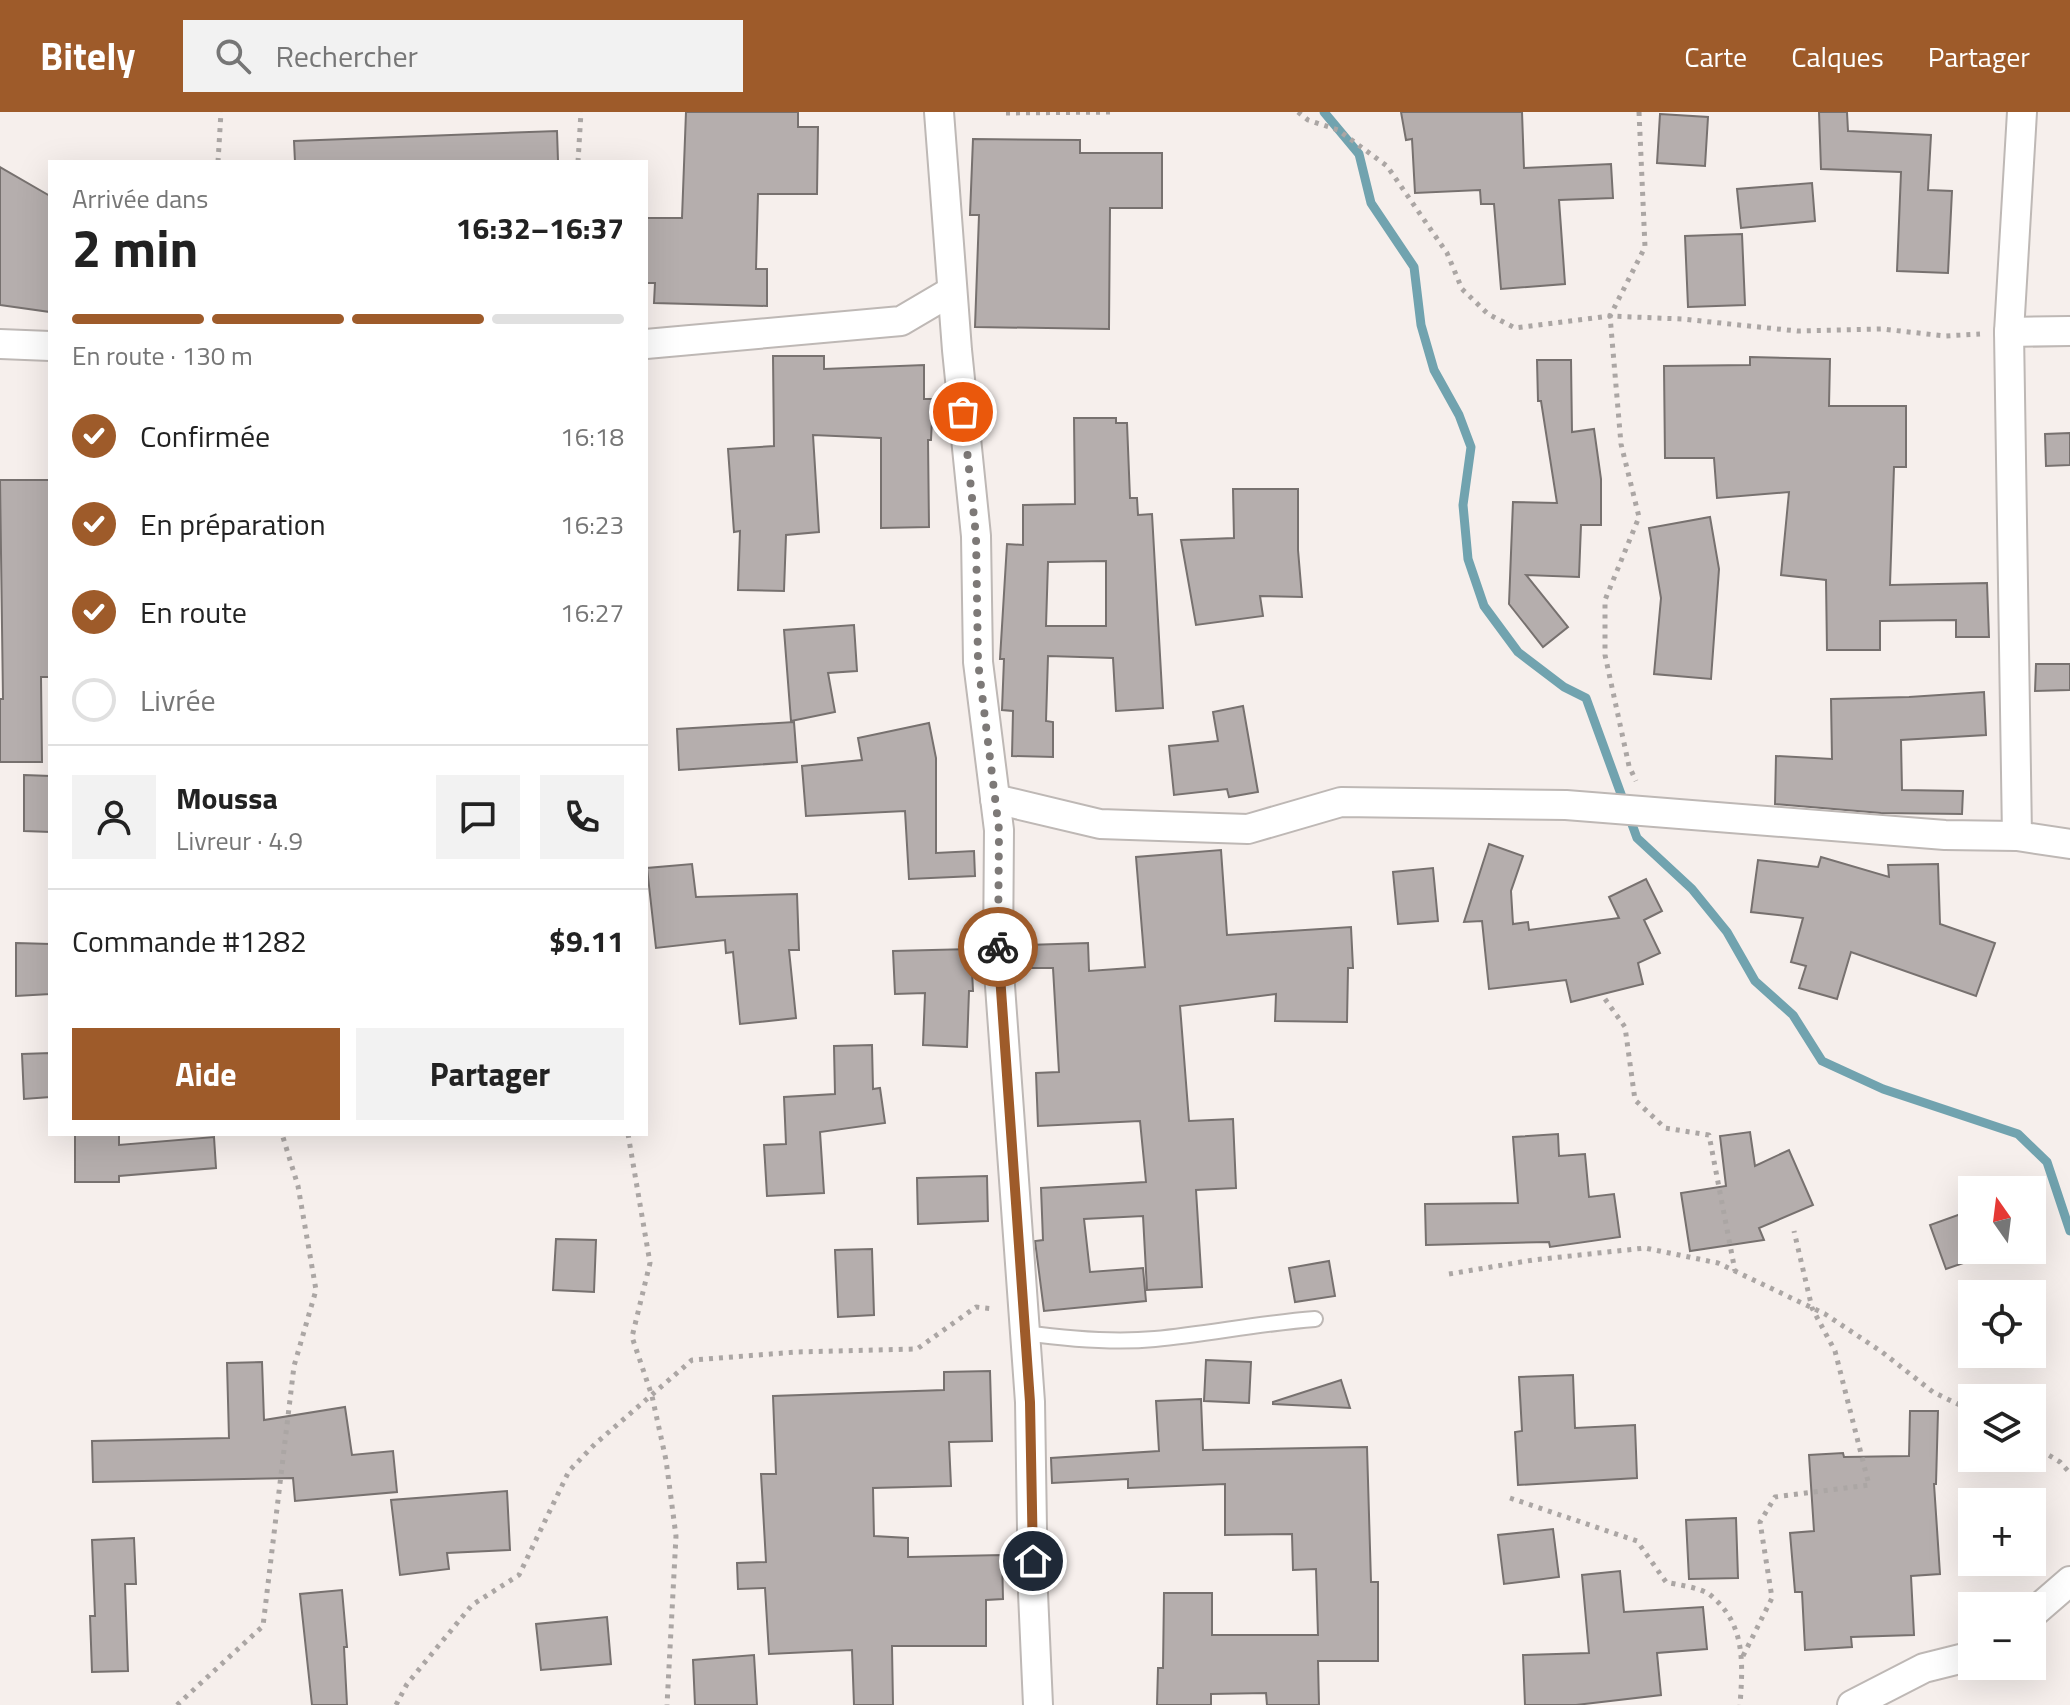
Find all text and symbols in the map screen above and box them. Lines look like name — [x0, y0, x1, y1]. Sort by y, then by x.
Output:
search box — [183, 20, 743, 92]
text: Bitely — [40, 27, 135, 85]
text: Rechercher — [275, 33, 418, 79]
icon: search — [211, 34, 255, 78]
text: Carte — [1684, 35, 1747, 78]
text: Calques — [1791, 35, 1884, 78]
text: Partager — [1928, 35, 2030, 78]
text: Arrivée dans — [72, 179, 208, 218]
text: 16:32–16:37 — [456, 205, 624, 251]
text: 2 min — [72, 208, 198, 287]
text: En route · 130 m — [72, 336, 253, 375]
pin — [929, 378, 997, 446]
icon: bag — [941, 390, 985, 434]
text: Confirmée — [140, 413, 270, 459]
icon: check — [72, 414, 116, 458]
text: 16:18 — [560, 417, 624, 456]
text: En préparation — [140, 501, 326, 547]
icon: check — [72, 502, 116, 546]
text: 16:23 — [560, 505, 624, 544]
text: En route — [140, 589, 247, 635]
icon: check — [72, 590, 116, 634]
text: 16:27 — [560, 593, 624, 632]
text: Livrée — [140, 677, 216, 723]
button: person — [72, 775, 156, 859]
text: Moussa — [176, 775, 278, 821]
button: chat — [436, 775, 520, 859]
button: phone — [540, 775, 624, 859]
text: Livreur · 4.9 — [176, 821, 303, 860]
courier — [958, 907, 1038, 987]
text: Commande #1282 — [72, 918, 307, 964]
text: $9.11 — [549, 918, 624, 964]
icon: bike — [976, 925, 1020, 969]
button: Aide — [72, 1028, 340, 1120]
button: Partager — [356, 1028, 624, 1120]
north arrow — [1958, 1176, 2046, 1264]
map controls — [1958, 1176, 2046, 1680]
button: locate — [1958, 1280, 2046, 1368]
button: layers — [1958, 1384, 2046, 1472]
button: + — [1958, 1488, 2046, 1576]
pin — [999, 1527, 1067, 1595]
icon: home — [1011, 1539, 1055, 1583]
button: − — [1958, 1592, 2046, 1680]

